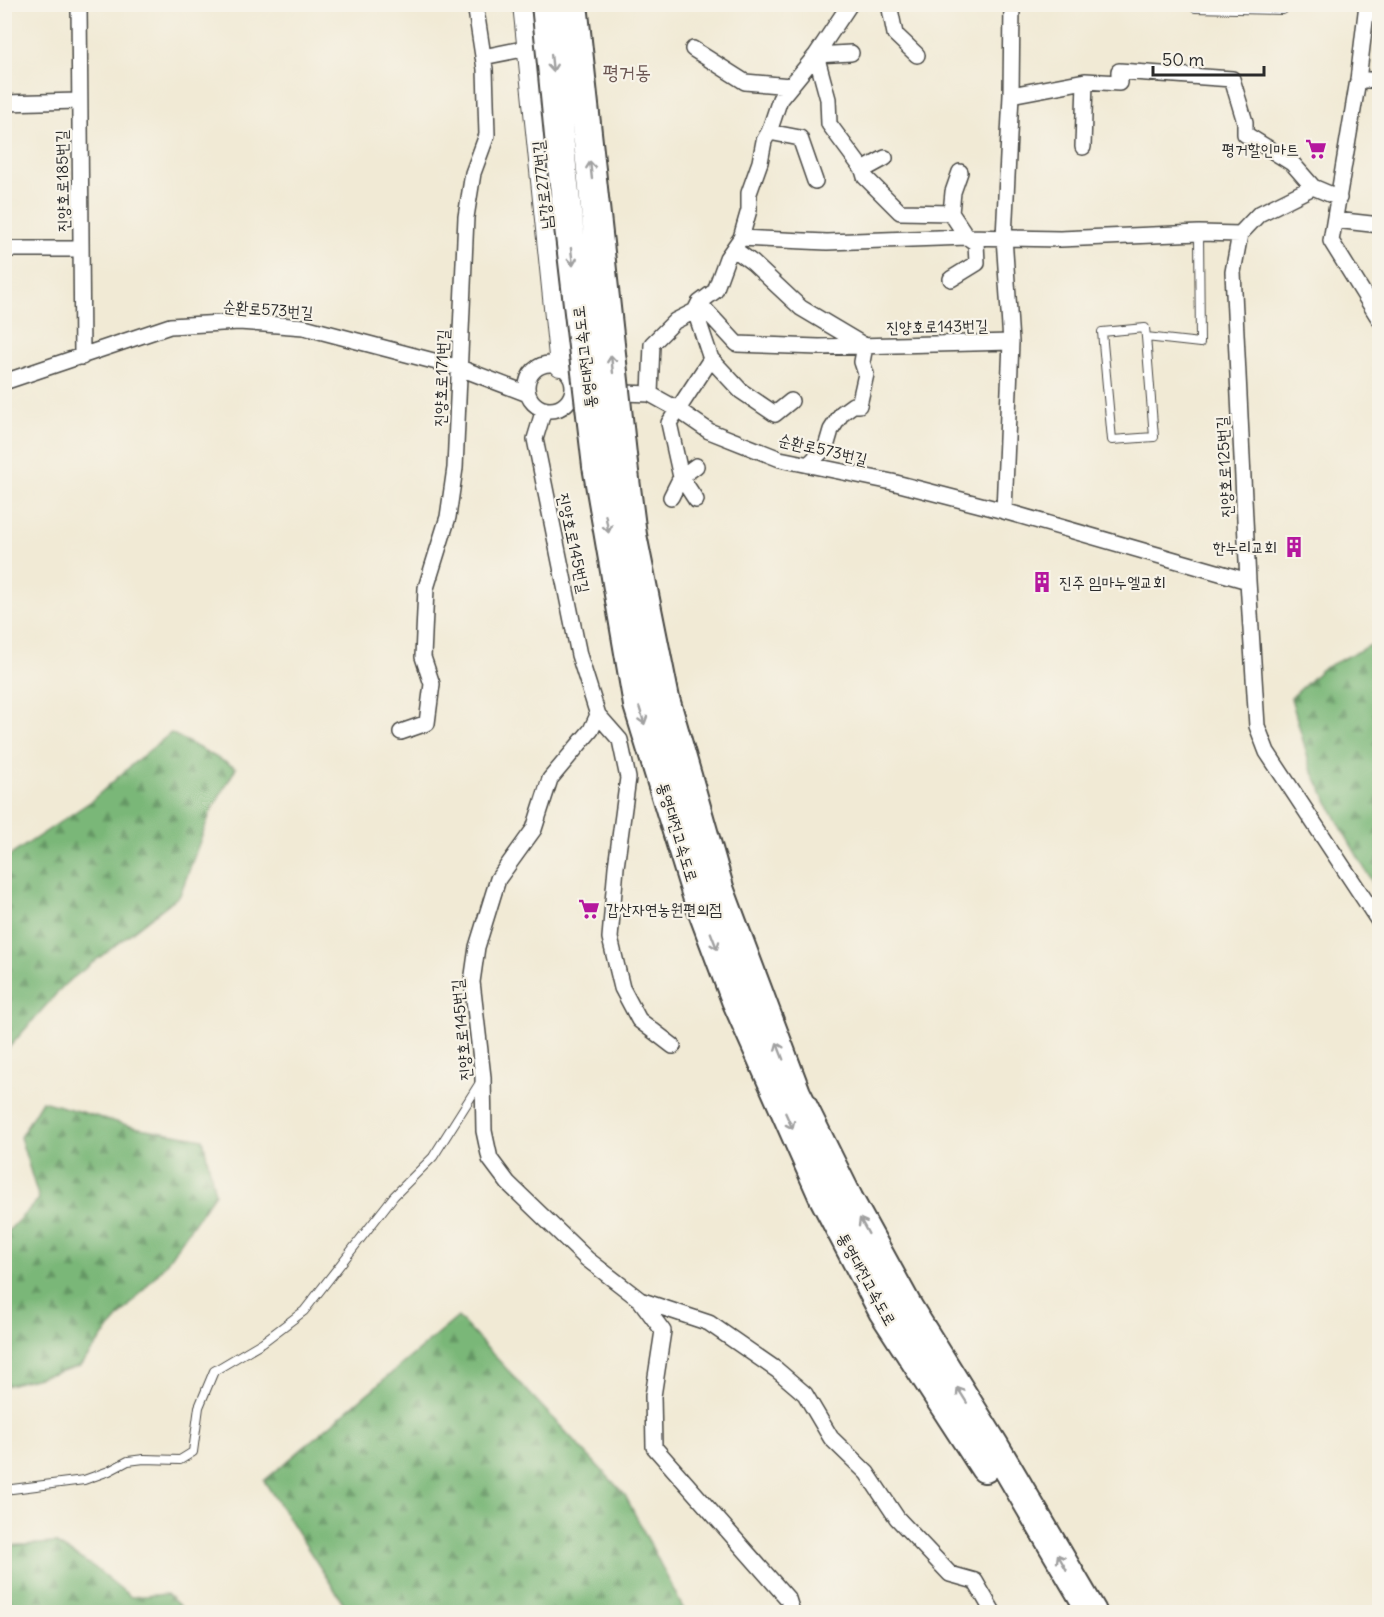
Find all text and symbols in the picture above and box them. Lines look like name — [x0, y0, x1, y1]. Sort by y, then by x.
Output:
scale bar — [1153, 39, 1264, 77]
text: 50 m — [1162, 48, 1204, 71]
one-way arrow — [547, 52, 558, 72]
district label: 평거동 — [603, 59, 651, 84]
street label: 진양호로185번길 — [51, 130, 73, 232]
supermarket icon: 평거할인마트 — [1304, 137, 1328, 161]
place label: 평거할인마트 — [1222, 139, 1299, 159]
street label: 남강로277번길 — [527, 140, 557, 230]
one-way arrow — [585, 160, 596, 180]
one-way arrow — [567, 246, 578, 266]
street label: 순환로573번길 — [222, 296, 314, 322]
street label: 통영대전고속도로 — [568, 305, 600, 409]
street label: 진양호로143번길 — [886, 315, 988, 337]
street label: 진양호로171번길 — [429, 329, 453, 427]
one-way arrow — [606, 354, 617, 374]
street label: 진양호로125번길 — [1211, 416, 1237, 518]
street label: 순환로573번길 — [777, 429, 869, 469]
street label: 진양호로145번길 — [554, 491, 594, 595]
one-way arrow — [602, 514, 613, 533]
building icon: 한누리교회 — [1282, 535, 1306, 559]
place label: 한누리교회 — [1213, 537, 1277, 557]
building icon: 진주 임마누엘교회 — [1030, 570, 1054, 594]
place label: 진주 임마누엘교회 — [1059, 572, 1166, 592]
one-way arrow — [637, 706, 648, 725]
street label: 통영대전고속도로 — [653, 780, 703, 884]
supermarket icon: 갑산자연농원편의점 — [577, 897, 601, 921]
place label: 갑산자연농원편의점 — [606, 899, 722, 919]
one-way arrow — [710, 931, 721, 950]
street label: 진양호로145번길 — [447, 978, 475, 1082]
one-way arrow — [774, 1042, 785, 1060]
one-way arrow — [783, 1112, 795, 1130]
one-way arrow — [858, 1218, 869, 1236]
street label: 통영대전고속도로 — [833, 1229, 901, 1329]
one-way arrow — [956, 1387, 968, 1404]
one-way arrow — [1056, 1554, 1068, 1571]

